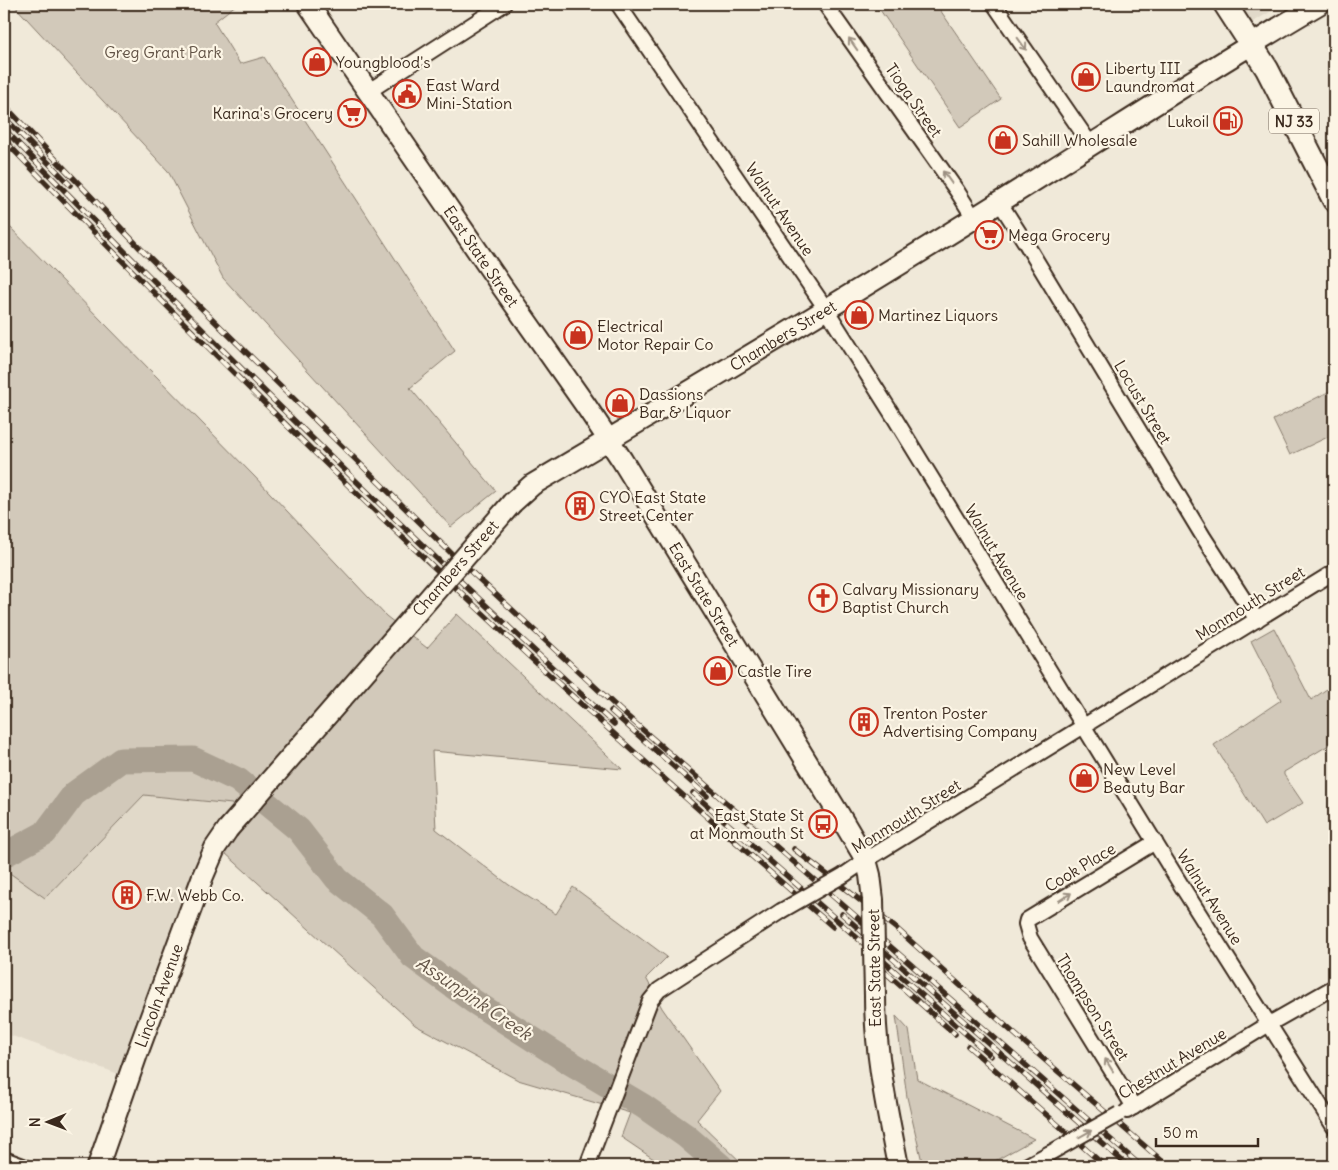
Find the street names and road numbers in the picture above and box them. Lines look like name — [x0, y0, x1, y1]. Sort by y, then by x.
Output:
street label: Tioga Street — [881, 59, 947, 141]
road number: NJ 33 — [1269, 108, 1319, 134]
street label: Walnut Avenue — [741, 159, 819, 259]
street label: East State Street — [439, 202, 523, 311]
street label: Chambers Street — [726, 295, 840, 375]
street label: Locust Street — [1110, 356, 1176, 448]
street label: Walnut Avenue — [961, 501, 1033, 603]
street label: Chambers Street — [408, 516, 503, 620]
street label: East State Street — [665, 538, 744, 650]
street label: Monmouth Street — [1192, 561, 1309, 644]
street label: Monmouth Street — [848, 774, 965, 857]
street label: Cook Place — [1041, 838, 1119, 896]
street label: Walnut Avenue — [1173, 846, 1247, 948]
street label: East State Street — [863, 908, 885, 1027]
street label: Lincoln Avenue — [130, 941, 187, 1050]
street label: Thompson Street — [1052, 950, 1134, 1064]
street label: Chestnut Avenue — [1114, 1023, 1230, 1103]

